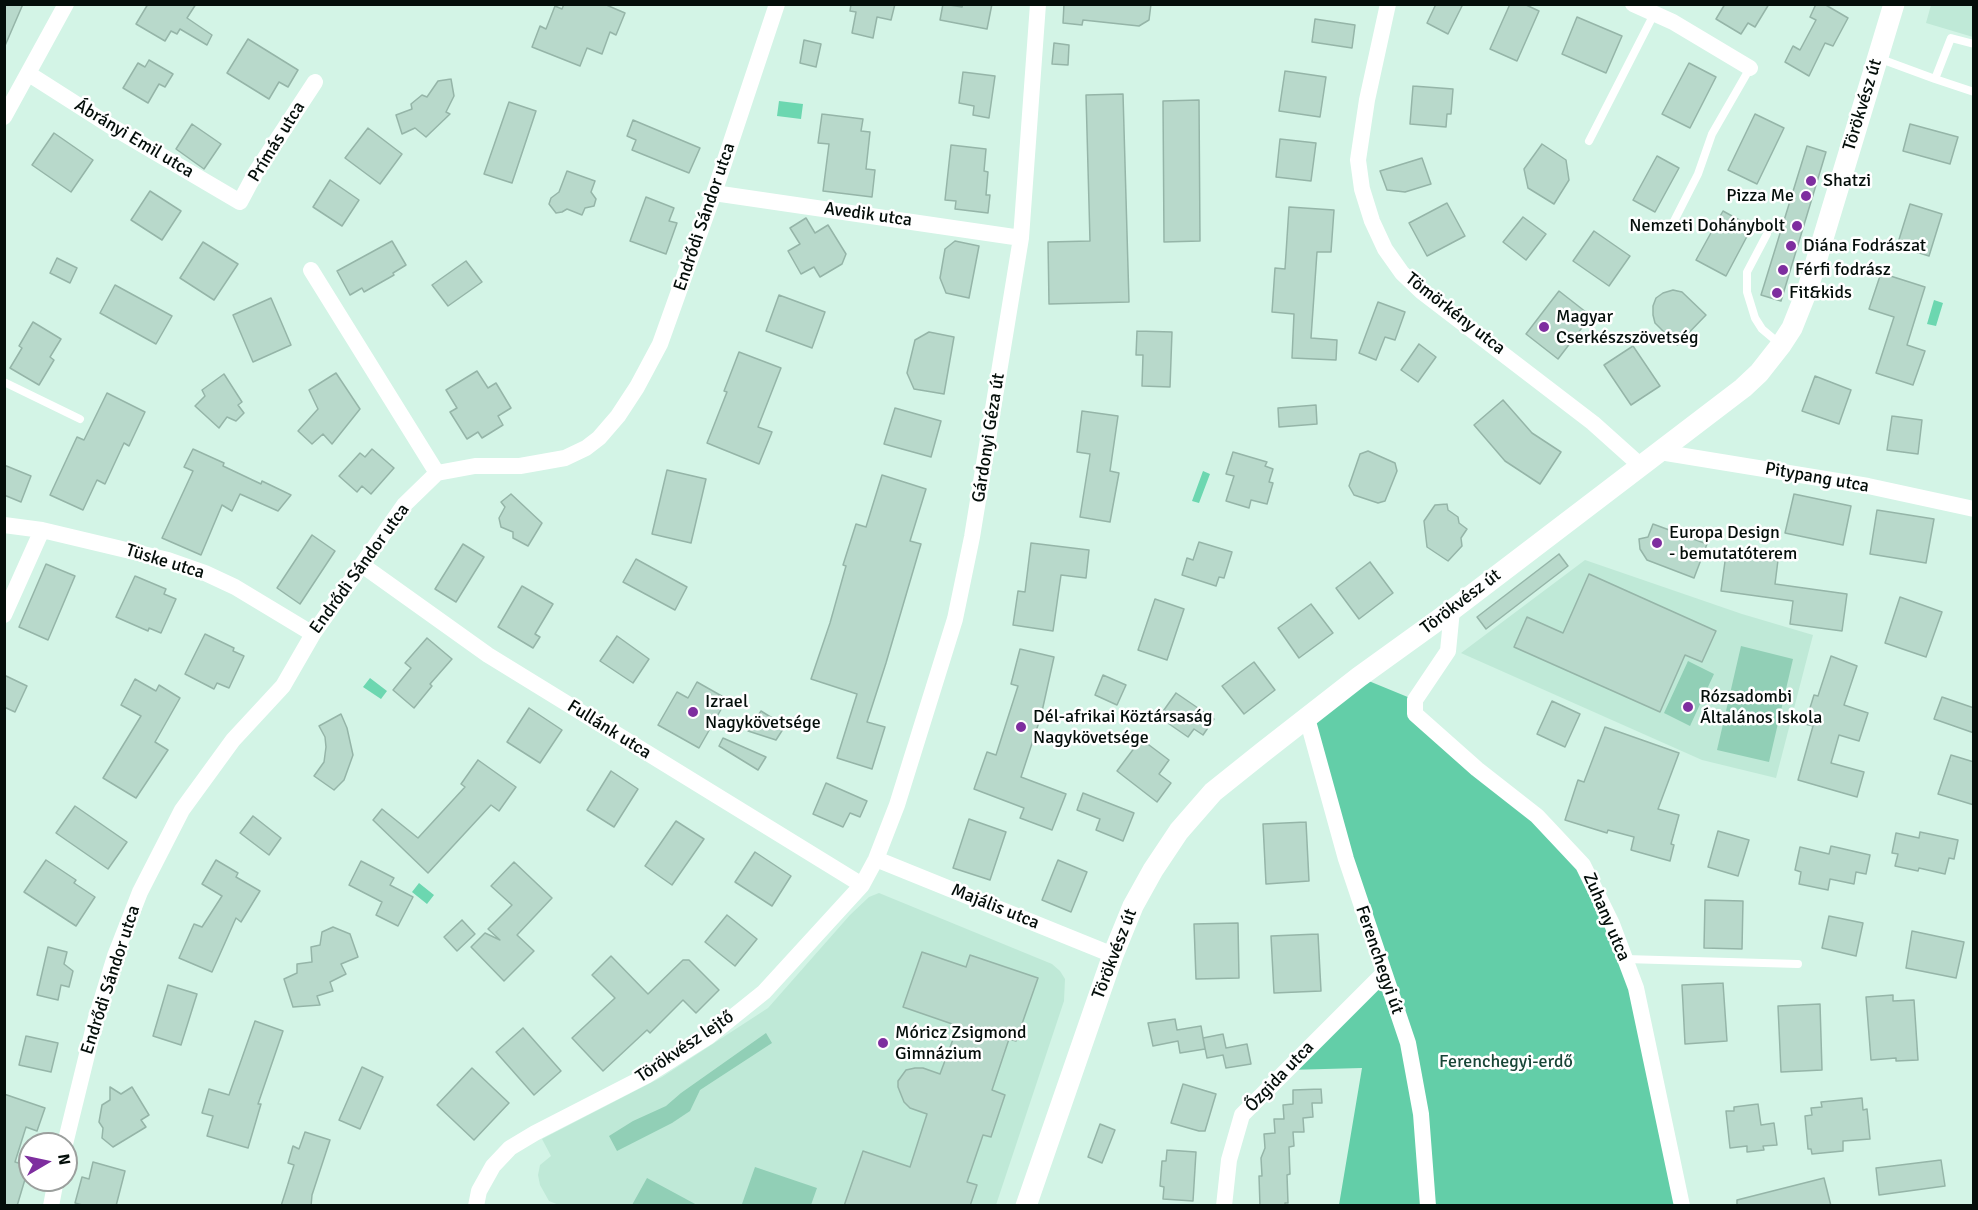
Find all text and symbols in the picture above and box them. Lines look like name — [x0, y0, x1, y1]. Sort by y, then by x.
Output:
street label: Törökvész út — [1839, 56, 1887, 154]
street label: Ábrányi Emil utca — [70, 95, 198, 183]
street label: Prímás utca — [244, 98, 310, 186]
street label: Endrődi Sándor utca — [669, 140, 741, 294]
place label: Shatzi — [1823, 170, 1871, 192]
marker: Shatzi — [1804, 174, 1818, 188]
place label: Pizza Me — [1726, 185, 1794, 207]
marker: Pizza Me — [1799, 189, 1813, 203]
street label: Avedik utca — [823, 198, 913, 232]
place label: Nemzeti Dohánybolt — [1629, 215, 1785, 237]
marker: Nemzeti Dohánybolt — [1790, 219, 1804, 233]
place label: Diána Fodrászat — [1803, 235, 1926, 257]
marker: Diána Fodrászat — [1784, 239, 1798, 253]
place label: Férfi fodrász — [1795, 259, 1891, 281]
marker: Férfi fodrász — [1776, 263, 1790, 277]
street label: Tömörkény utca — [1401, 268, 1509, 360]
place label: Fit&kids — [1789, 282, 1852, 304]
marker: Fit&kids — [1770, 286, 1784, 300]
place label: Magyar Cserkészszövetség — [1556, 306, 1698, 348]
marker: Magyar Cserkészszövetség — [1537, 320, 1551, 334]
street label: Gárdonyi Géza út — [968, 372, 1010, 504]
street label: Pitypang utca — [1763, 458, 1871, 498]
street label: Endrődi Sándor utca — [306, 500, 414, 638]
place label: Europa Design - bemutatóterem — [1669, 522, 1797, 564]
marker: Europa Design - bemutatóterem — [1650, 536, 1664, 550]
street label: Tüske utca — [123, 540, 207, 584]
street label: Törökvész út — [1417, 565, 1505, 639]
place label: Rózsadombi Általános Iskola — [1700, 686, 1822, 728]
place label: Izrael Nagykövetsége — [705, 691, 821, 734]
street label: Fullánk utca — [563, 696, 655, 764]
marker: Rózsadombi Általános Iskola — [1681, 700, 1695, 714]
marker: Izrael Nagykövetsége — [686, 705, 700, 719]
place label: Dél-afrikai Köztársaság Nagykövetsége — [1033, 706, 1212, 748]
marker: Dél-afrikai Köztársaság Nagykövetsége — [1014, 720, 1028, 734]
street label: Zuhany utca — [1578, 870, 1634, 964]
street label: Majális utca — [948, 880, 1042, 934]
street label: Endrődi Sándor utca — [77, 903, 145, 1057]
street label: Ferenchegyi út — [1350, 903, 1408, 1017]
street label: Törökvész út — [1088, 906, 1142, 1002]
street label: Törökvész lejtő — [632, 1006, 738, 1088]
place label: Móricz Zsigmond Gimnázium — [895, 1022, 1027, 1064]
marker: Móricz Zsigmond Gimnázium — [876, 1036, 890, 1050]
street label: Őzgida utca — [1241, 1037, 1319, 1117]
park label: Ferenchegyi-erdő — [1439, 1051, 1573, 1073]
north arrow — [18, 1132, 78, 1192]
text: N — [53, 1152, 75, 1167]

